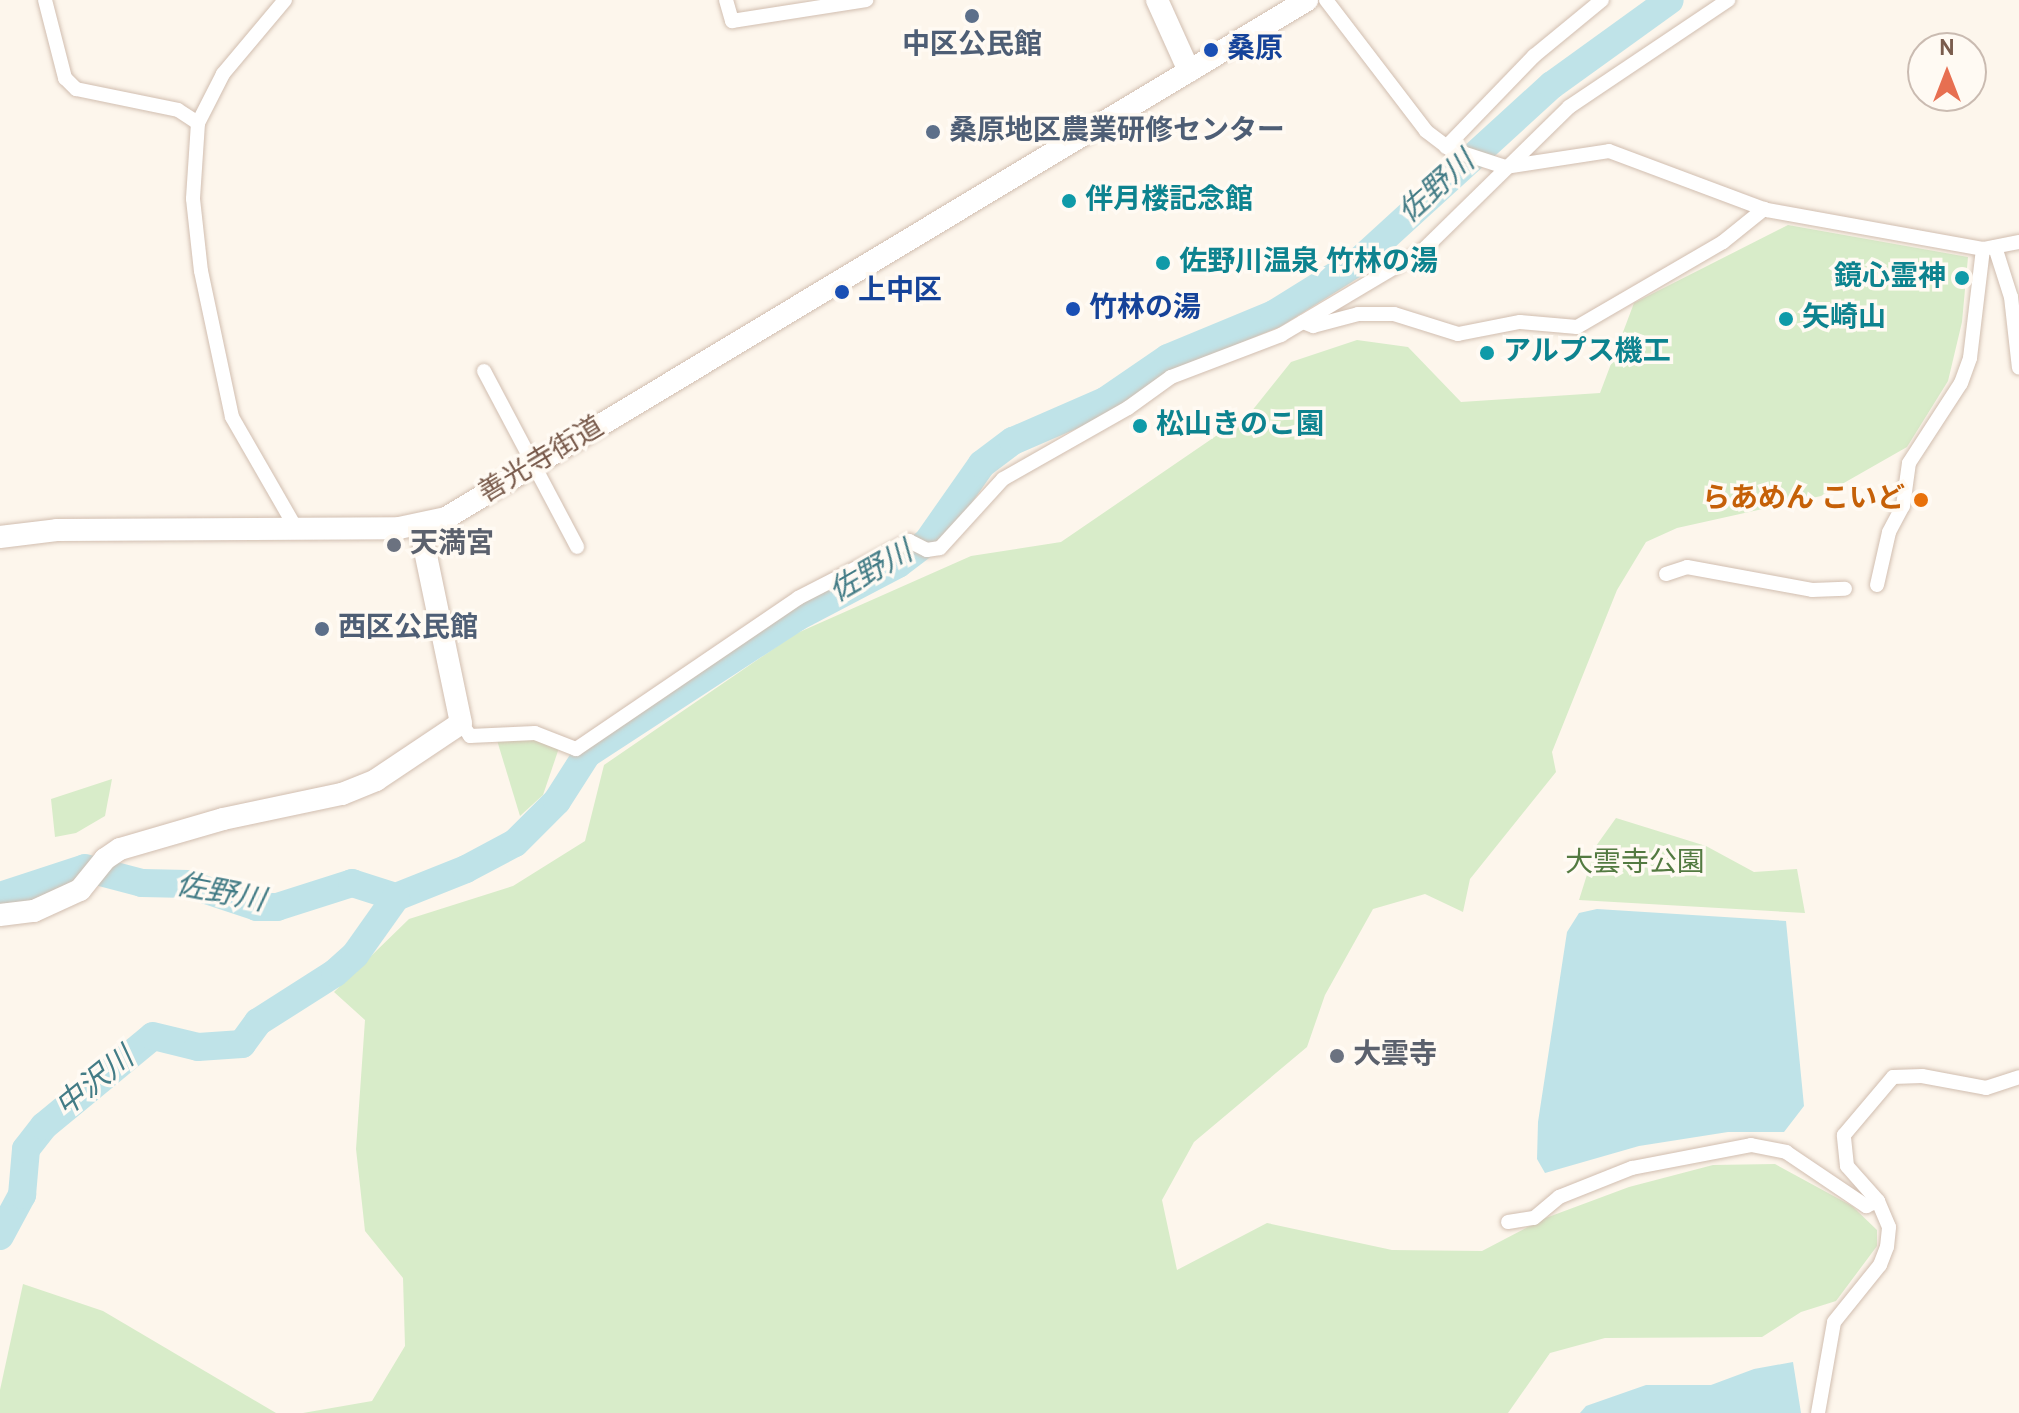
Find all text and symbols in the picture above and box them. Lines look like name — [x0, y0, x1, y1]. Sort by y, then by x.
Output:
marker: 中区公民館 — [963, 7, 981, 25]
place label: 中区公民館 — [902, 29, 1042, 63]
north arrow — [1907, 32, 1987, 112]
place label: 桑原 — [1227, 33, 1283, 67]
text: N — [1939, 36, 1955, 63]
marker: 桑原 — [1202, 41, 1220, 59]
place label: 桑原地区農業研修センター — [949, 115, 1285, 149]
marker: 桑原地区農業研修センター — [924, 123, 942, 141]
water label: 佐野川 — [1393, 146, 1483, 232]
place label: 伴月楼記念館 — [1085, 184, 1253, 218]
marker: 伴月楼記念館 — [1060, 192, 1078, 210]
place label: 佐野川温泉 竹林の湯 — [1179, 246, 1438, 280]
marker: 佐野川温泉 竹林の湯 — [1154, 254, 1172, 272]
place label: 鏡心霊神 — [1834, 261, 1946, 295]
marker: 鏡心霊神 — [1953, 269, 1971, 287]
place label: 上中区 — [858, 275, 942, 309]
marker: 上中区 — [833, 283, 851, 301]
place label: 竹林の湯 — [1089, 292, 1201, 326]
marker: 竹林の湯 — [1064, 300, 1082, 318]
place label: 矢崎山 — [1802, 302, 1886, 336]
marker: 矢崎山 — [1777, 310, 1795, 328]
place label: アルプス機工 — [1503, 336, 1671, 370]
marker: アルプス機工 — [1478, 344, 1496, 362]
place label: 松山きのこ園 — [1156, 409, 1324, 443]
street label: 善光寺街道 — [473, 411, 611, 511]
marker: 松山きのこ園 — [1131, 417, 1149, 435]
place label: らあめん こいど — [1702, 483, 1905, 517]
marker: らあめん こいど — [1912, 491, 1930, 509]
place label: 天満宮 — [410, 528, 494, 562]
marker: 天満宮 — [385, 536, 403, 554]
water label: 佐野川 — [824, 536, 920, 612]
place label: 西区公民館 — [338, 612, 478, 646]
marker: 西区公民館 — [313, 620, 331, 638]
park label: 大雲寺公園 — [1565, 847, 1705, 881]
water label: 佐野川 — [172, 869, 268, 921]
place label: 大雲寺 — [1353, 1039, 1437, 1073]
water label: 中沢川 — [50, 1042, 142, 1126]
marker: 大雲寺 — [1328, 1047, 1346, 1065]

